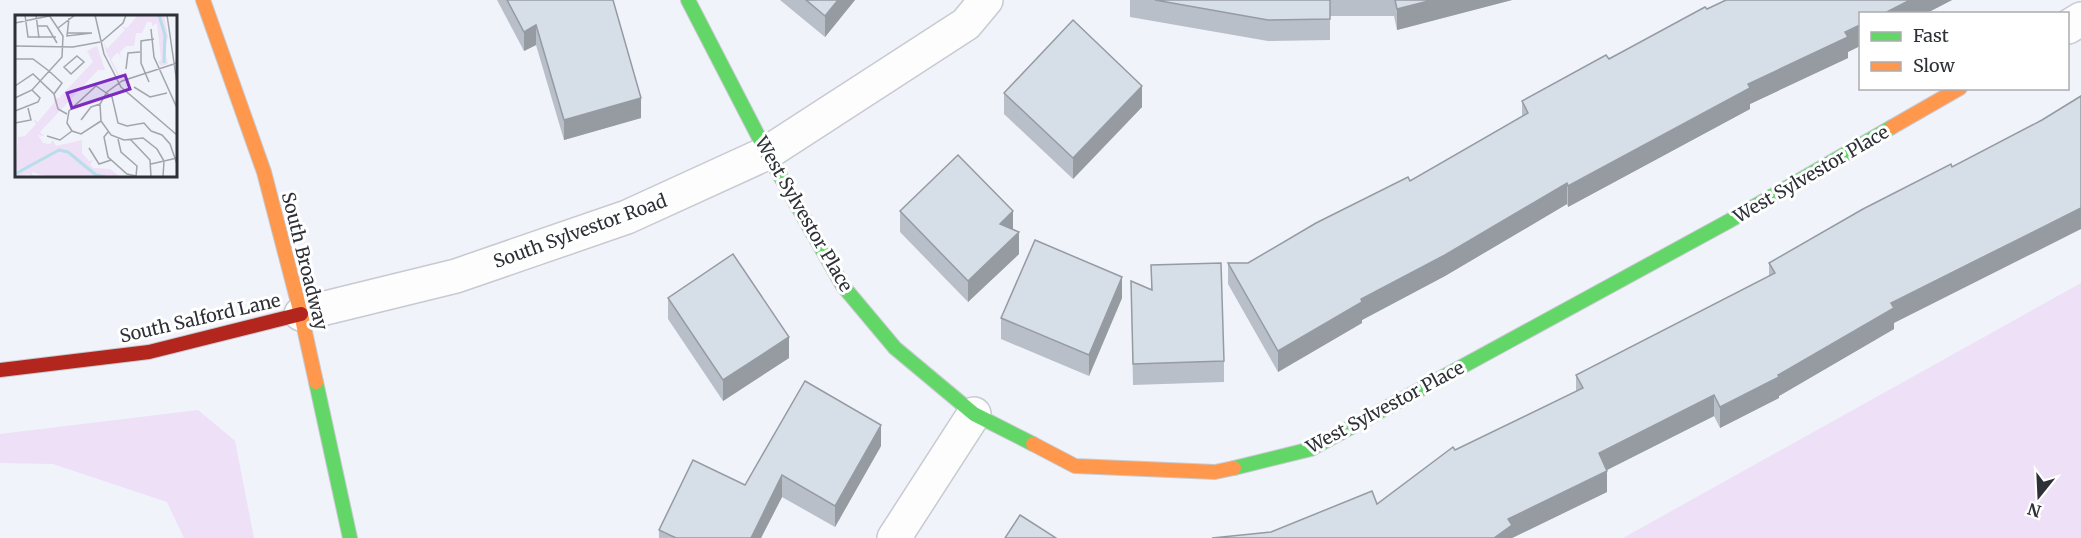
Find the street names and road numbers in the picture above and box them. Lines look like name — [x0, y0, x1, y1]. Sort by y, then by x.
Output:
street label: West Sylvestor Place — [1728, 120, 1893, 228]
street label: West Sylvestor Place — [750, 131, 858, 296]
street label: South Sylvestor Road — [490, 189, 670, 273]
street label: South Broadway — [277, 190, 333, 333]
street label: South Salford Lane — [117, 288, 283, 348]
street label: West Sylvestor Place — [1301, 356, 1468, 459]

